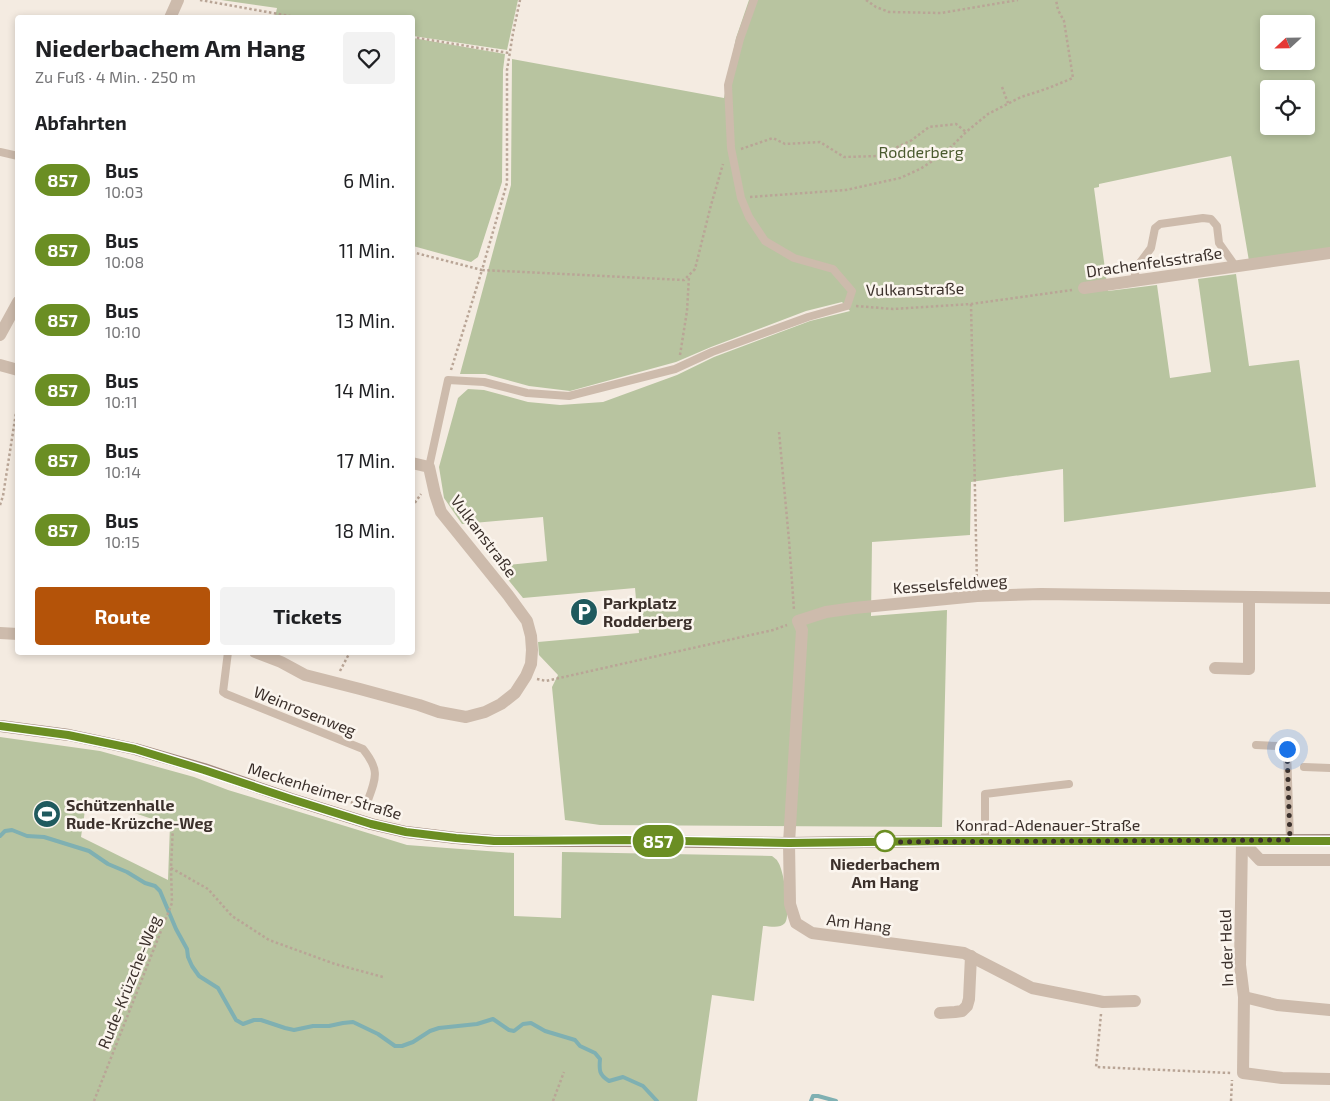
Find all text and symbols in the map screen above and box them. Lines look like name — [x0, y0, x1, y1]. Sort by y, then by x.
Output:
north arrow — [1260, 15, 1315, 70]
map controls — [1260, 15, 1315, 135]
button: heart — [343, 32, 395, 84]
text: Niederbachem Am Hang — [35, 33, 305, 62]
text: Zu Fuß · 4 Min. · 250 m — [35, 67, 196, 86]
button: locate — [1260, 80, 1315, 135]
text: Abfahrten — [35, 111, 127, 134]
park label: Rodderberg — [878, 142, 964, 161]
text: Bus — [105, 159, 139, 182]
text: 857 — [47, 169, 78, 191]
text: 6 Min. — [343, 169, 395, 192]
text: 10:03 — [105, 182, 143, 201]
text: Bus — [105, 229, 139, 252]
text: 857 — [47, 239, 78, 261]
text: 11 Min. — [339, 239, 395, 262]
street label: Drachenfelsstraße — [1085, 243, 1223, 280]
text: 10:08 — [105, 252, 144, 271]
street label: Vulkanstraße — [866, 278, 964, 299]
text: Bus — [105, 299, 139, 322]
text: 857 — [47, 309, 78, 331]
text: 13 Min. — [336, 309, 395, 332]
text: 10:10 — [105, 322, 141, 341]
text: Bus — [105, 369, 139, 392]
text: 857 — [47, 379, 78, 401]
text: 14 Min. — [335, 379, 395, 402]
text: 10:11 — [105, 392, 138, 411]
text: Bus — [105, 439, 139, 462]
text: 857 — [47, 449, 78, 471]
text: 17 Min. — [337, 449, 395, 472]
text: 10:14 — [105, 462, 141, 481]
street label: Vulkanstraße — [447, 491, 522, 581]
text: Bus — [105, 509, 139, 532]
text: 857 — [47, 519, 78, 541]
text: 18 Min. — [335, 519, 395, 542]
text: 10:15 — [105, 532, 140, 551]
street label: Kesselsfeldweg — [892, 570, 1008, 597]
button: Route — [35, 587, 210, 645]
button: Tickets — [220, 587, 395, 645]
place label: Parkplatz Rodderberg — [603, 593, 693, 630]
parking icon: Parkplatz Rodderberg — [569, 597, 599, 627]
street label: Weinrosenweg — [251, 681, 359, 740]
your location — [1275, 737, 1300, 762]
street label: Meckenheimer Straße — [246, 758, 404, 823]
place label: Schützenhalle Rude-Krüzche-Weg — [66, 795, 214, 832]
sports icon: Schützenhalle Rude-Krüzche-Weg — [32, 799, 62, 829]
street label: Konrad-Adenauer-Straße — [956, 815, 1140, 834]
line badge: 857 — [629, 825, 687, 857]
text: 857 — [643, 830, 673, 852]
marker: Niederbachem Am Hang — [874, 830, 896, 852]
place label: Niederbachem Am Hang — [830, 854, 940, 891]
street label: Am Hang — [826, 909, 893, 936]
street label: In der Held — [1215, 909, 1236, 987]
street label: Rude-Krüzche-Weg — [93, 912, 164, 1051]

